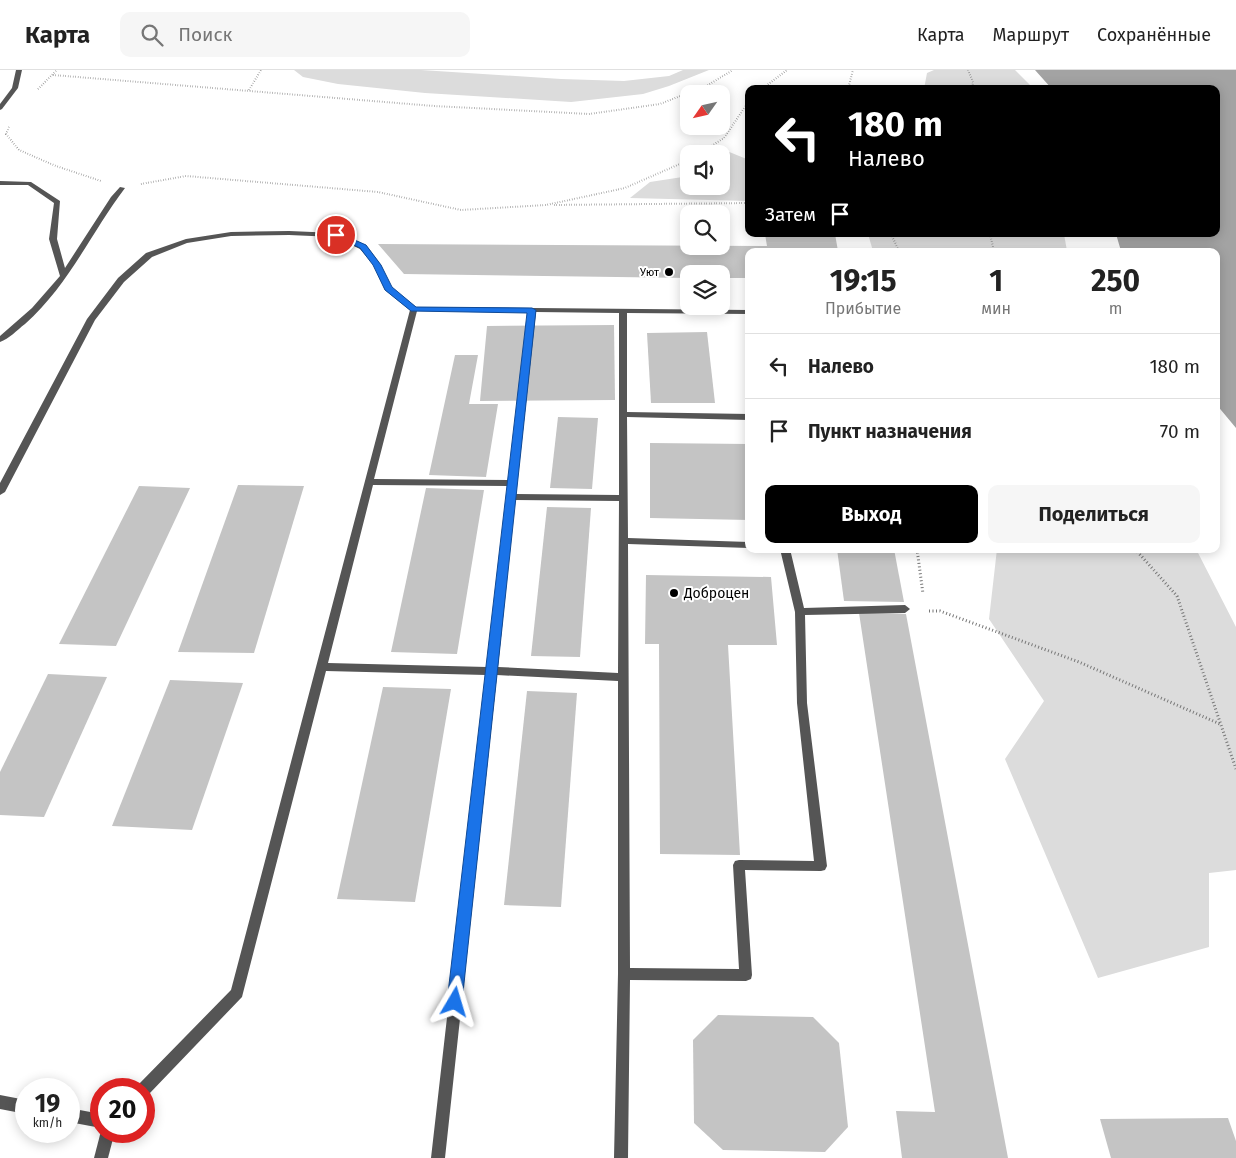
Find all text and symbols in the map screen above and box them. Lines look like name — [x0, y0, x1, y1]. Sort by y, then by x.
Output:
search box — [120, 12, 470, 57]
text: Карта — [25, 21, 90, 49]
icon: search — [138, 21, 166, 49]
text: Поиск — [178, 23, 232, 46]
text: Карта — [917, 24, 965, 46]
text: Маршрут — [993, 24, 1069, 46]
text: Сохранённые — [1097, 24, 1211, 46]
north arrow — [680, 85, 730, 135]
map controls — [680, 85, 730, 315]
text: 180 m — [848, 103, 943, 145]
icon: left — [765, 105, 830, 170]
button: sound — [680, 145, 730, 195]
text: Налево — [848, 145, 925, 172]
icon: arrive — [826, 200, 854, 228]
text: Затем — [765, 203, 816, 226]
button: search — [680, 205, 730, 255]
pin — [315, 214, 357, 256]
icon: arrive — [322, 221, 350, 249]
text: 19:15 — [830, 263, 897, 299]
text: 1 — [989, 263, 1003, 299]
text: 250 — [1091, 263, 1140, 299]
button: layers — [680, 265, 730, 315]
place label: Уют — [640, 266, 659, 279]
marker: Уют — [663, 266, 675, 278]
text: Прибытие — [825, 299, 901, 318]
text: мин — [981, 299, 1011, 318]
text: m — [1109, 299, 1122, 318]
icon: left — [765, 352, 793, 380]
text: Налево — [808, 355, 874, 378]
text: 180 m — [1149, 355, 1200, 378]
icon: arrive — [765, 417, 793, 445]
text: Пункт назначения — [808, 420, 972, 443]
text: 70 m — [1160, 420, 1200, 443]
button: Выход — [765, 485, 978, 543]
button: Поделиться — [988, 485, 1200, 543]
place label: Доброцен — [683, 585, 749, 602]
marker: Доброцен — [668, 587, 680, 599]
position arrow — [428, 975, 480, 1027]
speed limit sign: 20 — [90, 1078, 155, 1143]
text: 19 — [35, 1089, 60, 1119]
text: km/h — [33, 1116, 62, 1130]

